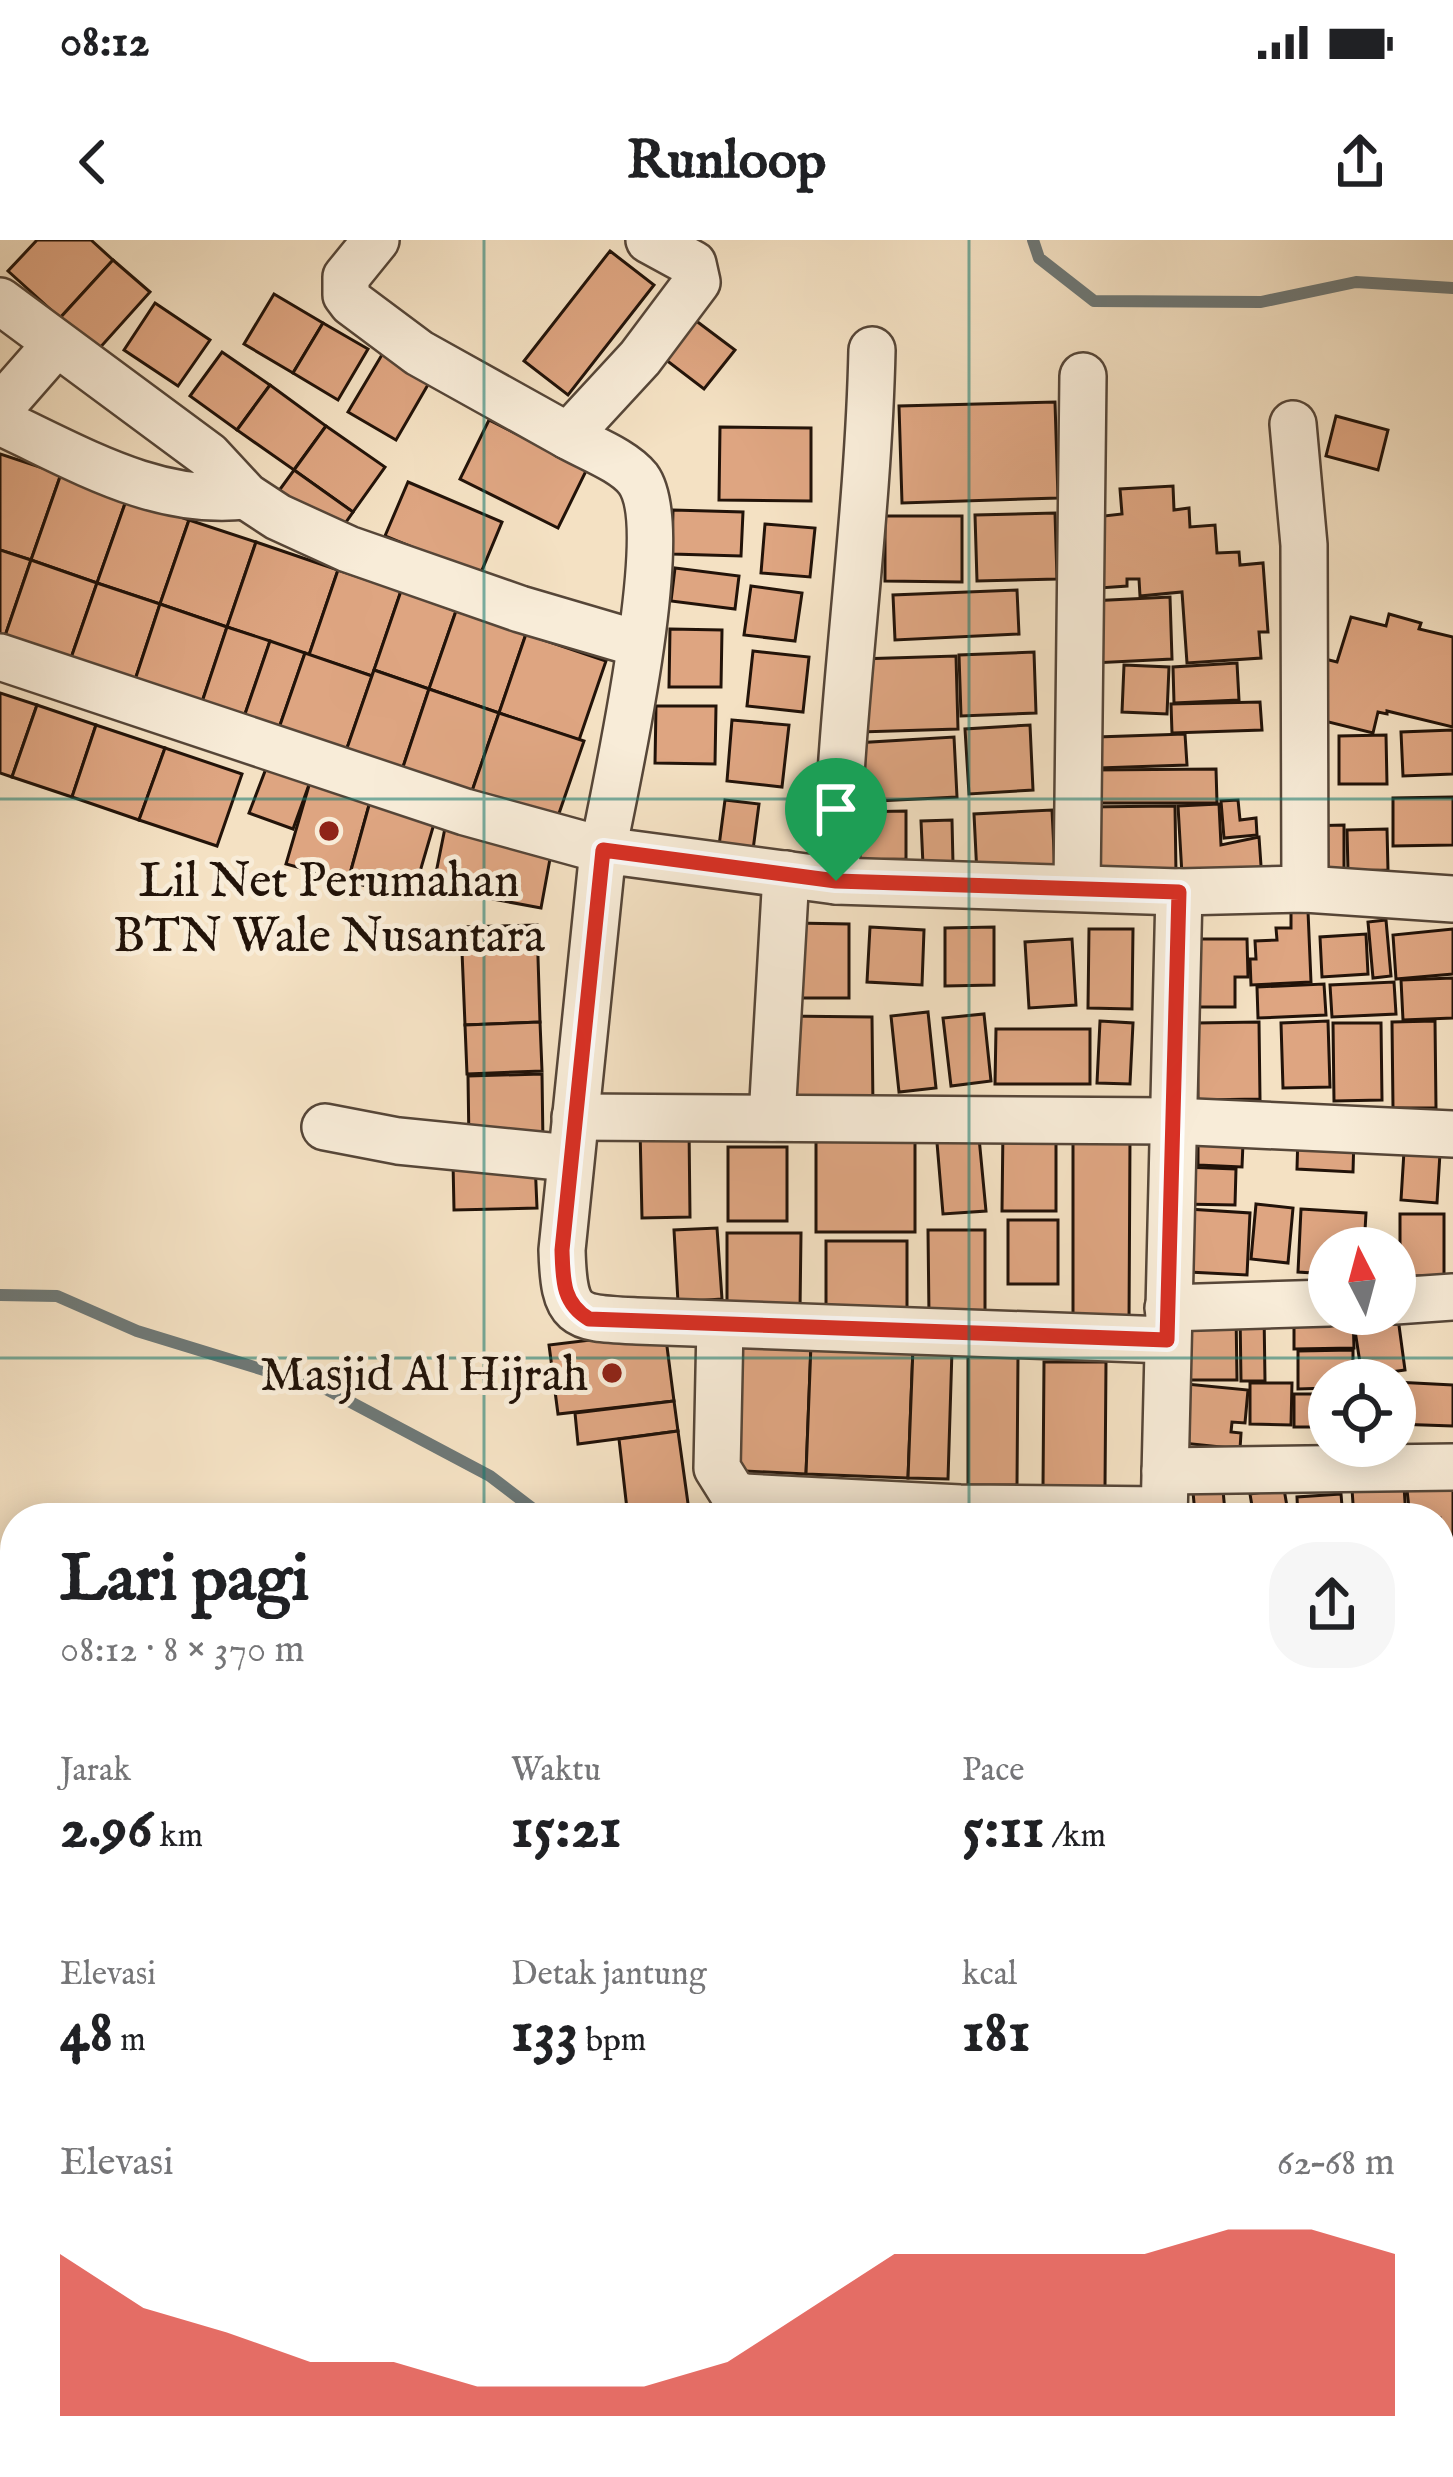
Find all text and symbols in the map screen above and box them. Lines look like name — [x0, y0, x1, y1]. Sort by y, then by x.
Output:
text: 08:12 — [60, 14, 150, 71]
text: Runloop — [627, 128, 826, 197]
icon: back — [60, 129, 126, 195]
icon: share — [1327, 129, 1393, 195]
pin — [785, 758, 887, 881]
icon: arrive — [803, 776, 869, 842]
marker: Lil Net Perumahan BTN Wale Nusantara — [316, 818, 342, 844]
place label: Lil Net Perumahan BTN Wale Nusantara — [113, 853, 545, 968]
north arrow — [1308, 1227, 1416, 1335]
map controls — [1308, 1227, 1416, 1467]
place label: Masjid Al Hijrah — [260, 1347, 588, 1407]
button: locate — [1308, 1359, 1416, 1467]
marker: Masjid Al Hijrah — [599, 1360, 625, 1386]
text: Lari pagi — [60, 1539, 310, 1623]
button: share — [1269, 1542, 1395, 1668]
text: 08:12 · 8 × 370 m — [60, 1626, 305, 1675]
text: Jarak — [60, 1750, 131, 1792]
text: Waktu — [511, 1750, 601, 1792]
text: Pace — [962, 1750, 1024, 1792]
text: 2.96 — [60, 1792, 153, 1868]
text: 15:21 — [511, 1792, 621, 1868]
text: 5:11 — [962, 1792, 1044, 1868]
text: km — [153, 1816, 203, 1858]
text: /km — [1044, 1816, 1106, 1858]
text: Elevasi — [60, 1954, 156, 1996]
text: Detak jantung — [511, 1954, 707, 1996]
text: kcal — [962, 1954, 1017, 1996]
text: 48 — [60, 1996, 113, 2072]
text: 133 — [511, 1996, 578, 2072]
text: 181 — [962, 1996, 1030, 2072]
text: m — [113, 2020, 146, 2062]
text: bpm — [578, 2020, 646, 2062]
text: Elevasi — [60, 2139, 174, 2188]
text: 62–68 m — [1277, 2139, 1395, 2188]

